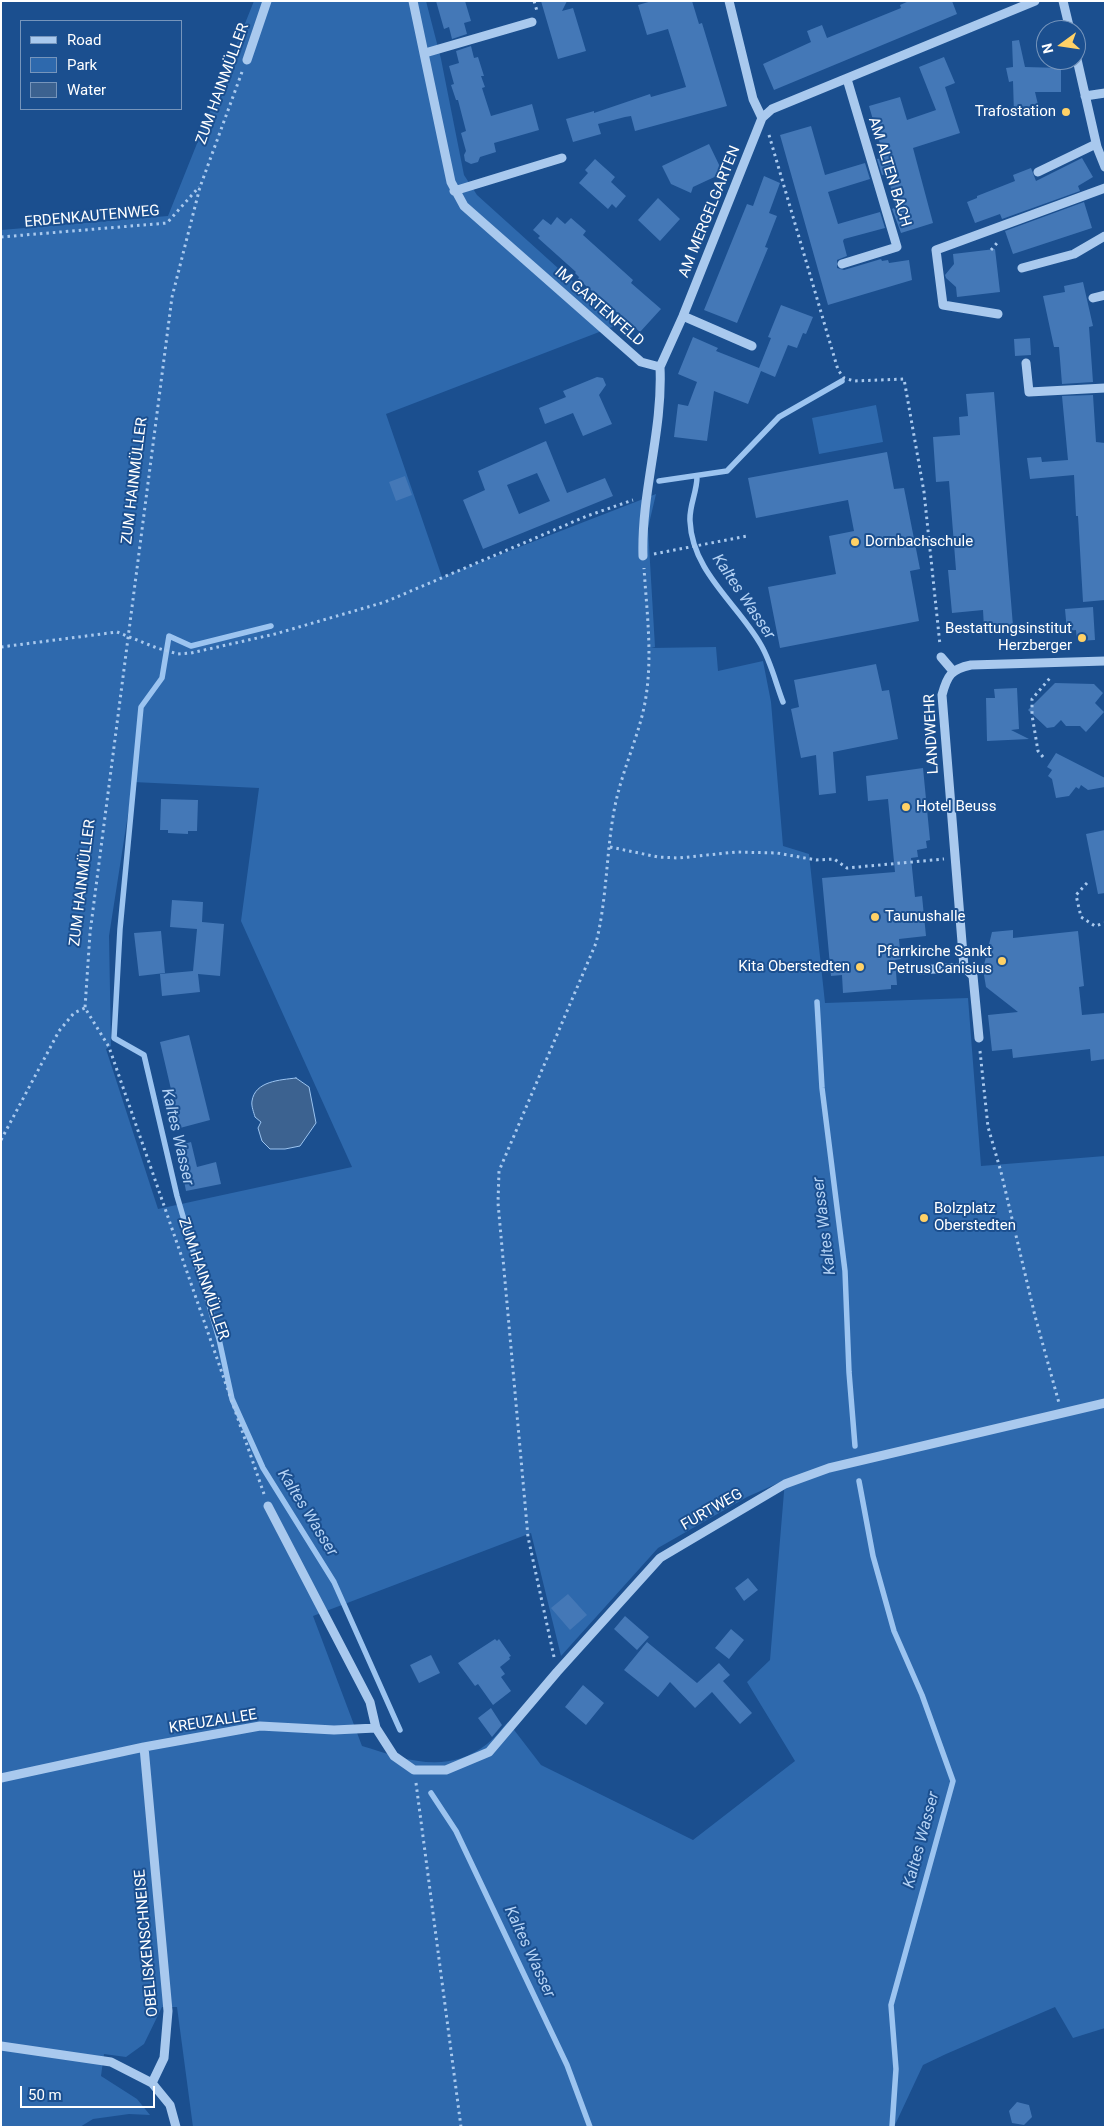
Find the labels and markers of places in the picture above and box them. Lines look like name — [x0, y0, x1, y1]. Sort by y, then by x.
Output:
place label: Trafostation — [975, 103, 1056, 121]
marker: Trafostation — [1060, 106, 1072, 118]
place label: Dornbachschule — [865, 533, 973, 551]
marker: Dornbachschule — [849, 536, 861, 548]
place label: Bestattungsinstitut Herzberger — [945, 620, 1072, 655]
marker: Bestattungsinstitut Herzberger — [1076, 632, 1088, 644]
place label: Hotel Beuss — [916, 798, 997, 816]
marker: Hotel Beuss — [900, 801, 912, 813]
place label: Taunushalle — [885, 908, 966, 926]
marker: Taunushalle — [869, 911, 881, 923]
place label: Pfarrkirche Sankt Petrus Canisius — [877, 943, 992, 978]
marker: Pfarrkirche Sankt Petrus Canisius — [996, 955, 1008, 967]
place label: Kita Oberstedten — [738, 958, 850, 976]
marker: Kita Oberstedten — [854, 961, 866, 973]
place label: Bolzplatz Oberstedten — [934, 1200, 1016, 1235]
marker: Bolzplatz Oberstedten — [918, 1212, 930, 1224]

